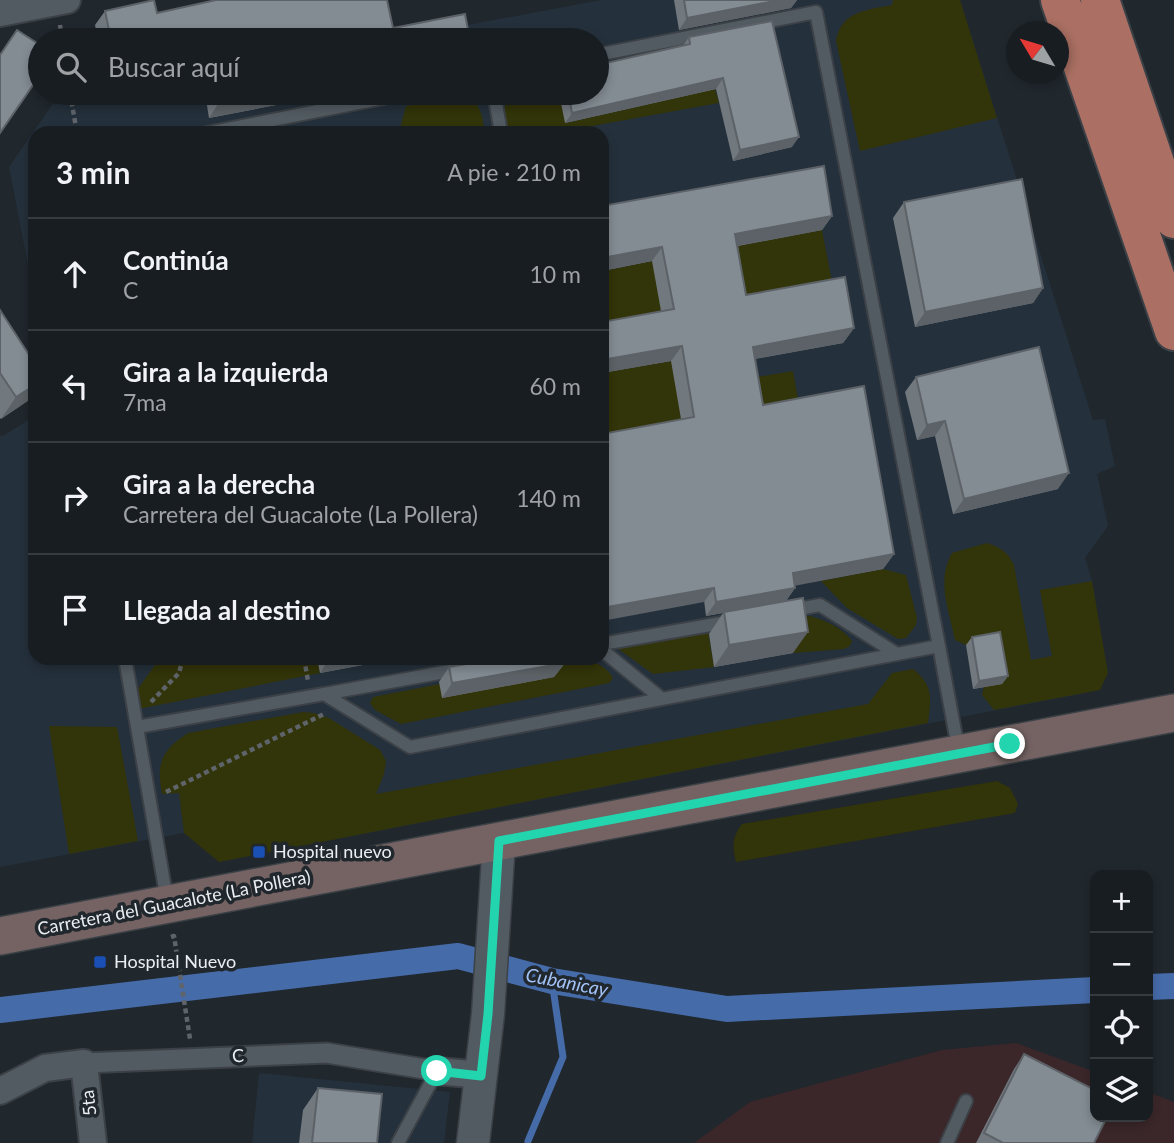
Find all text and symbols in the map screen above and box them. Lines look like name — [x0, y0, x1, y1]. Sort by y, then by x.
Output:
north arrow — [1006, 21, 1069, 84]
search box — [28, 28, 609, 105]
icon: search — [52, 48, 90, 86]
text: Buscar aquí — [108, 51, 239, 83]
text: 3 min — [56, 154, 130, 190]
text: A pie · 210 m — [447, 158, 581, 186]
text: Continúa — [123, 244, 229, 276]
icon: ahead — [56, 255, 94, 293]
text: 10 m — [530, 260, 581, 288]
text: C — [123, 276, 138, 304]
text: Gira a la izquierda — [123, 356, 329, 388]
icon: left — [56, 367, 94, 405]
text: 60 m — [530, 372, 581, 400]
text: 7ma — [123, 388, 167, 416]
text: Gira a la derecha — [123, 468, 315, 500]
icon: right — [56, 479, 94, 517]
text: 140 m — [516, 484, 581, 512]
text: Carretera del Guacalote (La Pollera) — [123, 500, 478, 528]
icon: arrive — [56, 591, 94, 629]
text: Llegada al destino — [123, 594, 330, 626]
route end — [994, 728, 1025, 759]
place label: Hospital nuevo — [273, 840, 392, 862]
marker: Hospital nuevo — [251, 844, 267, 860]
street label: Carretera del Guacalote (La Pollera) — [35, 865, 312, 939]
map controls — [1090, 870, 1153, 1122]
button: + — [1090, 870, 1153, 933]
button: − — [1090, 933, 1153, 996]
place label: Hospital Nuevo — [114, 950, 236, 972]
marker: Hospital Nuevo — [92, 954, 108, 970]
water label: Cubanicay — [524, 962, 611, 1001]
button: locate — [1090, 996, 1153, 1059]
street label: C — [232, 1044, 244, 1066]
route start — [421, 1055, 452, 1086]
button: layers — [1090, 1059, 1153, 1122]
street label: 5ta — [76, 1089, 101, 1117]

